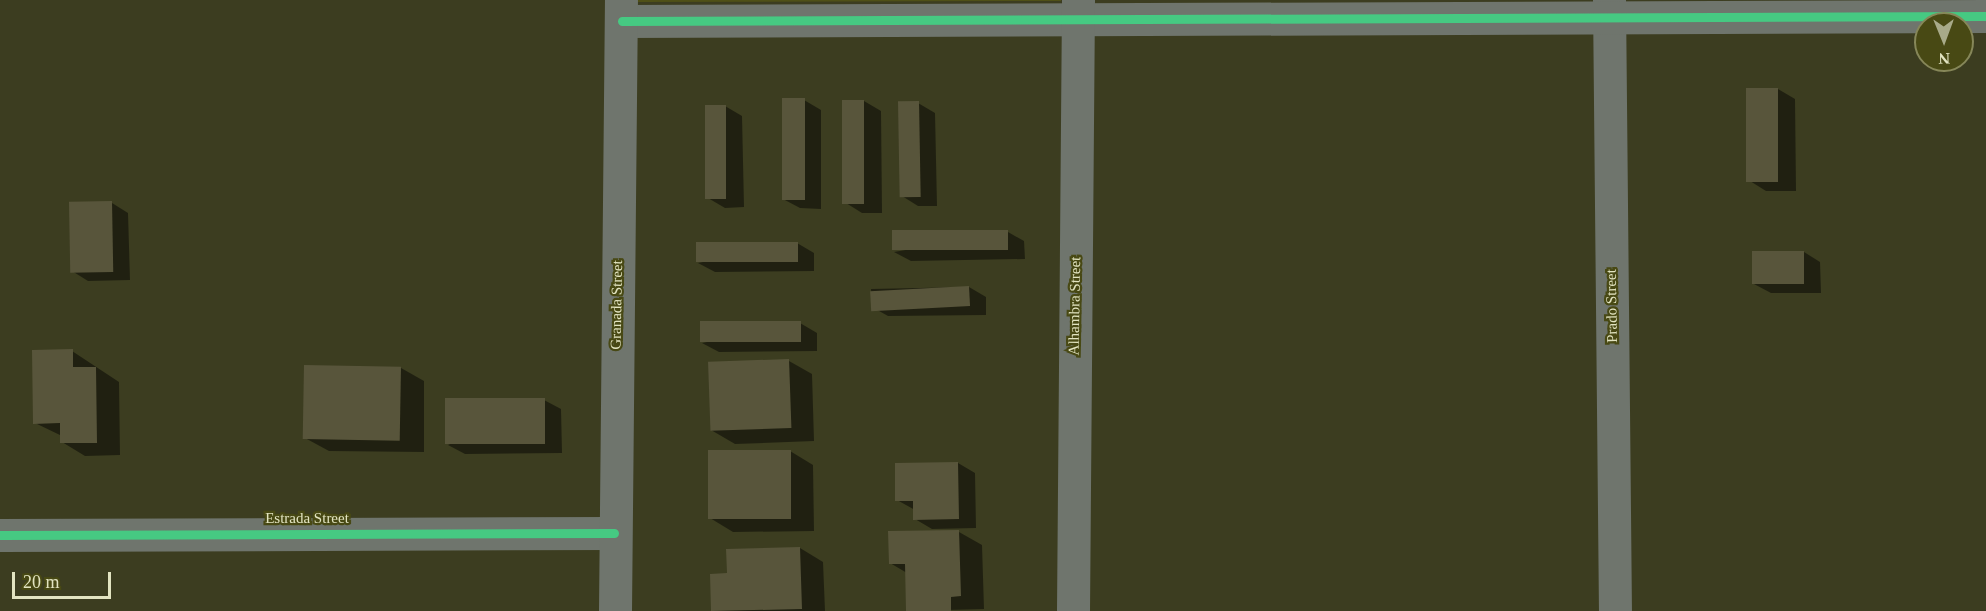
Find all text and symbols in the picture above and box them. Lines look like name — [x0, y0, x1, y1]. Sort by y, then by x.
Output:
north arrow — [1914, 12, 1974, 72]
text: N — [1938, 50, 1950, 67]
street label: Alhambra Street — [1065, 256, 1085, 356]
street label: Granada Street — [607, 260, 627, 350]
street label: Prado Street — [1602, 269, 1622, 343]
street label: Estrada Street — [265, 510, 349, 528]
scale bar — [15, 560, 114, 598]
text: 20 m — [23, 572, 60, 592]

